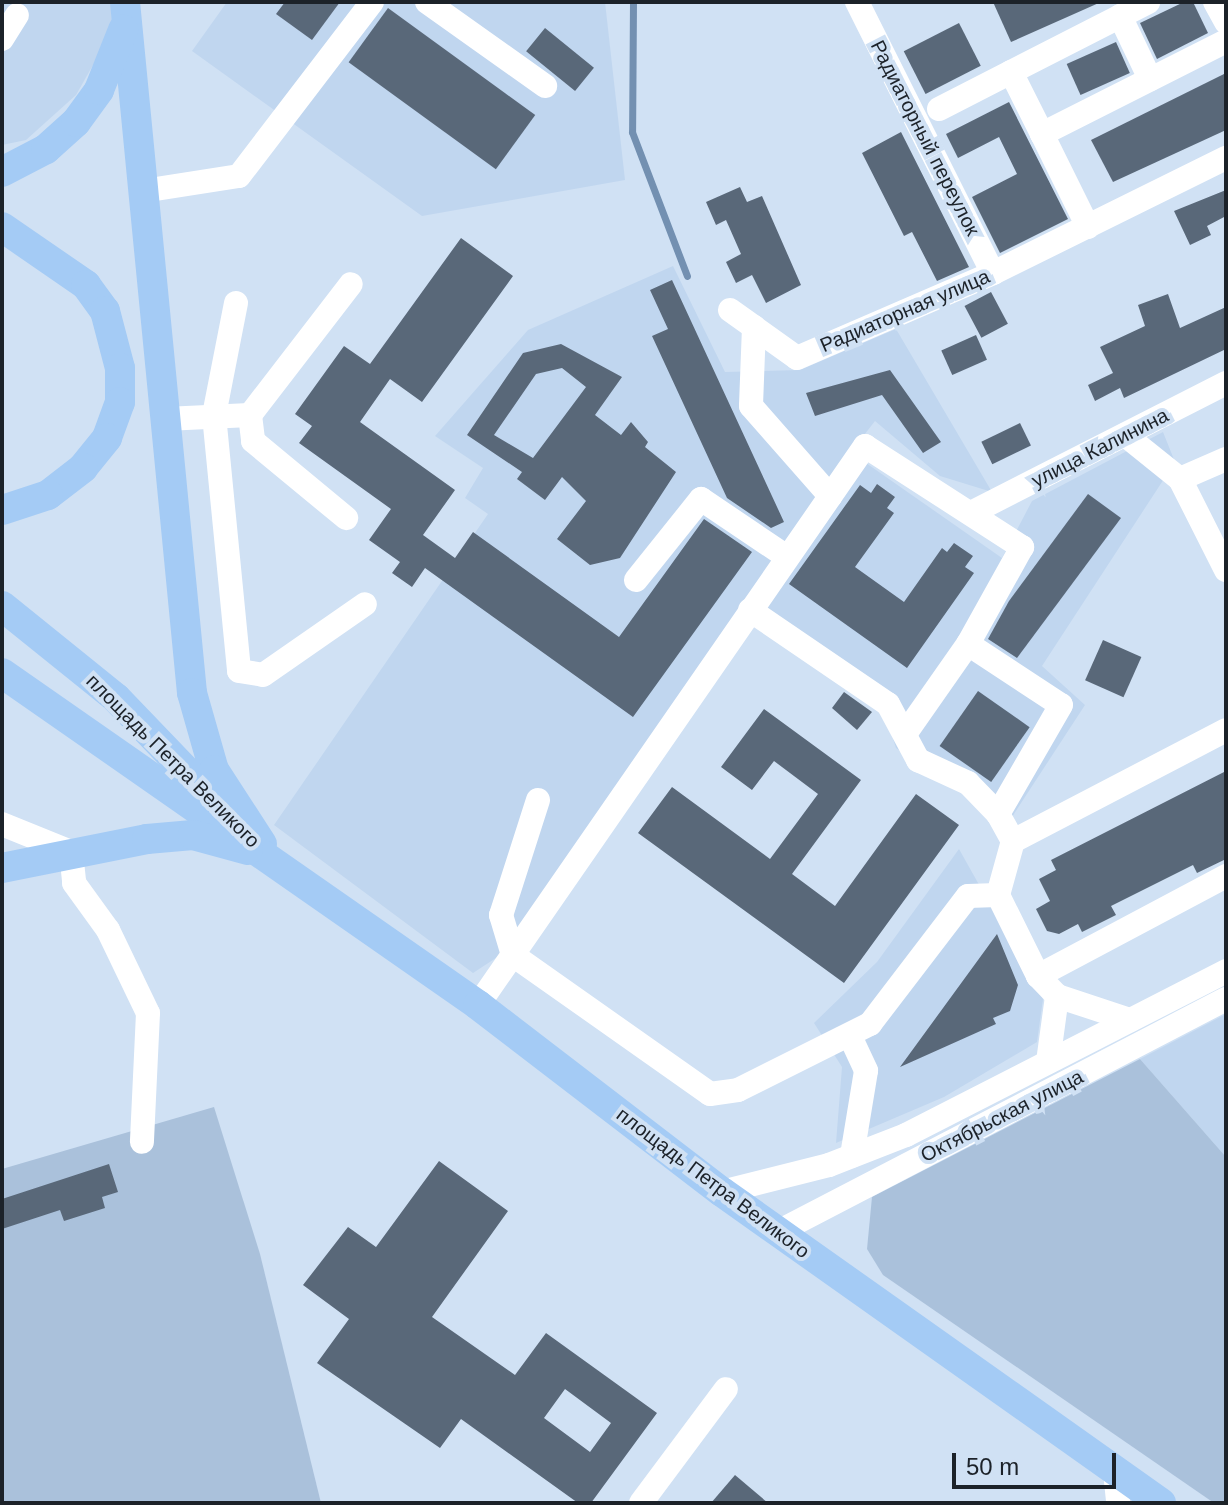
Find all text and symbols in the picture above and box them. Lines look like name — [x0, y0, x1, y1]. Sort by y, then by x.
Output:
street label: Радиаторный переулок — [865, 36, 985, 240]
street label: Радиаторная улица — [817, 264, 993, 358]
street label: улица Калинина — [1027, 403, 1173, 493]
street label: площадь Петра Великого — [81, 669, 265, 853]
street label: Октябрьская улица — [917, 1065, 1087, 1167]
street label: площадь Петра Великого — [612, 1103, 814, 1263]
scale bar — [956, 1437, 1120, 1487]
text: 50 m — [966, 1453, 1019, 1480]

